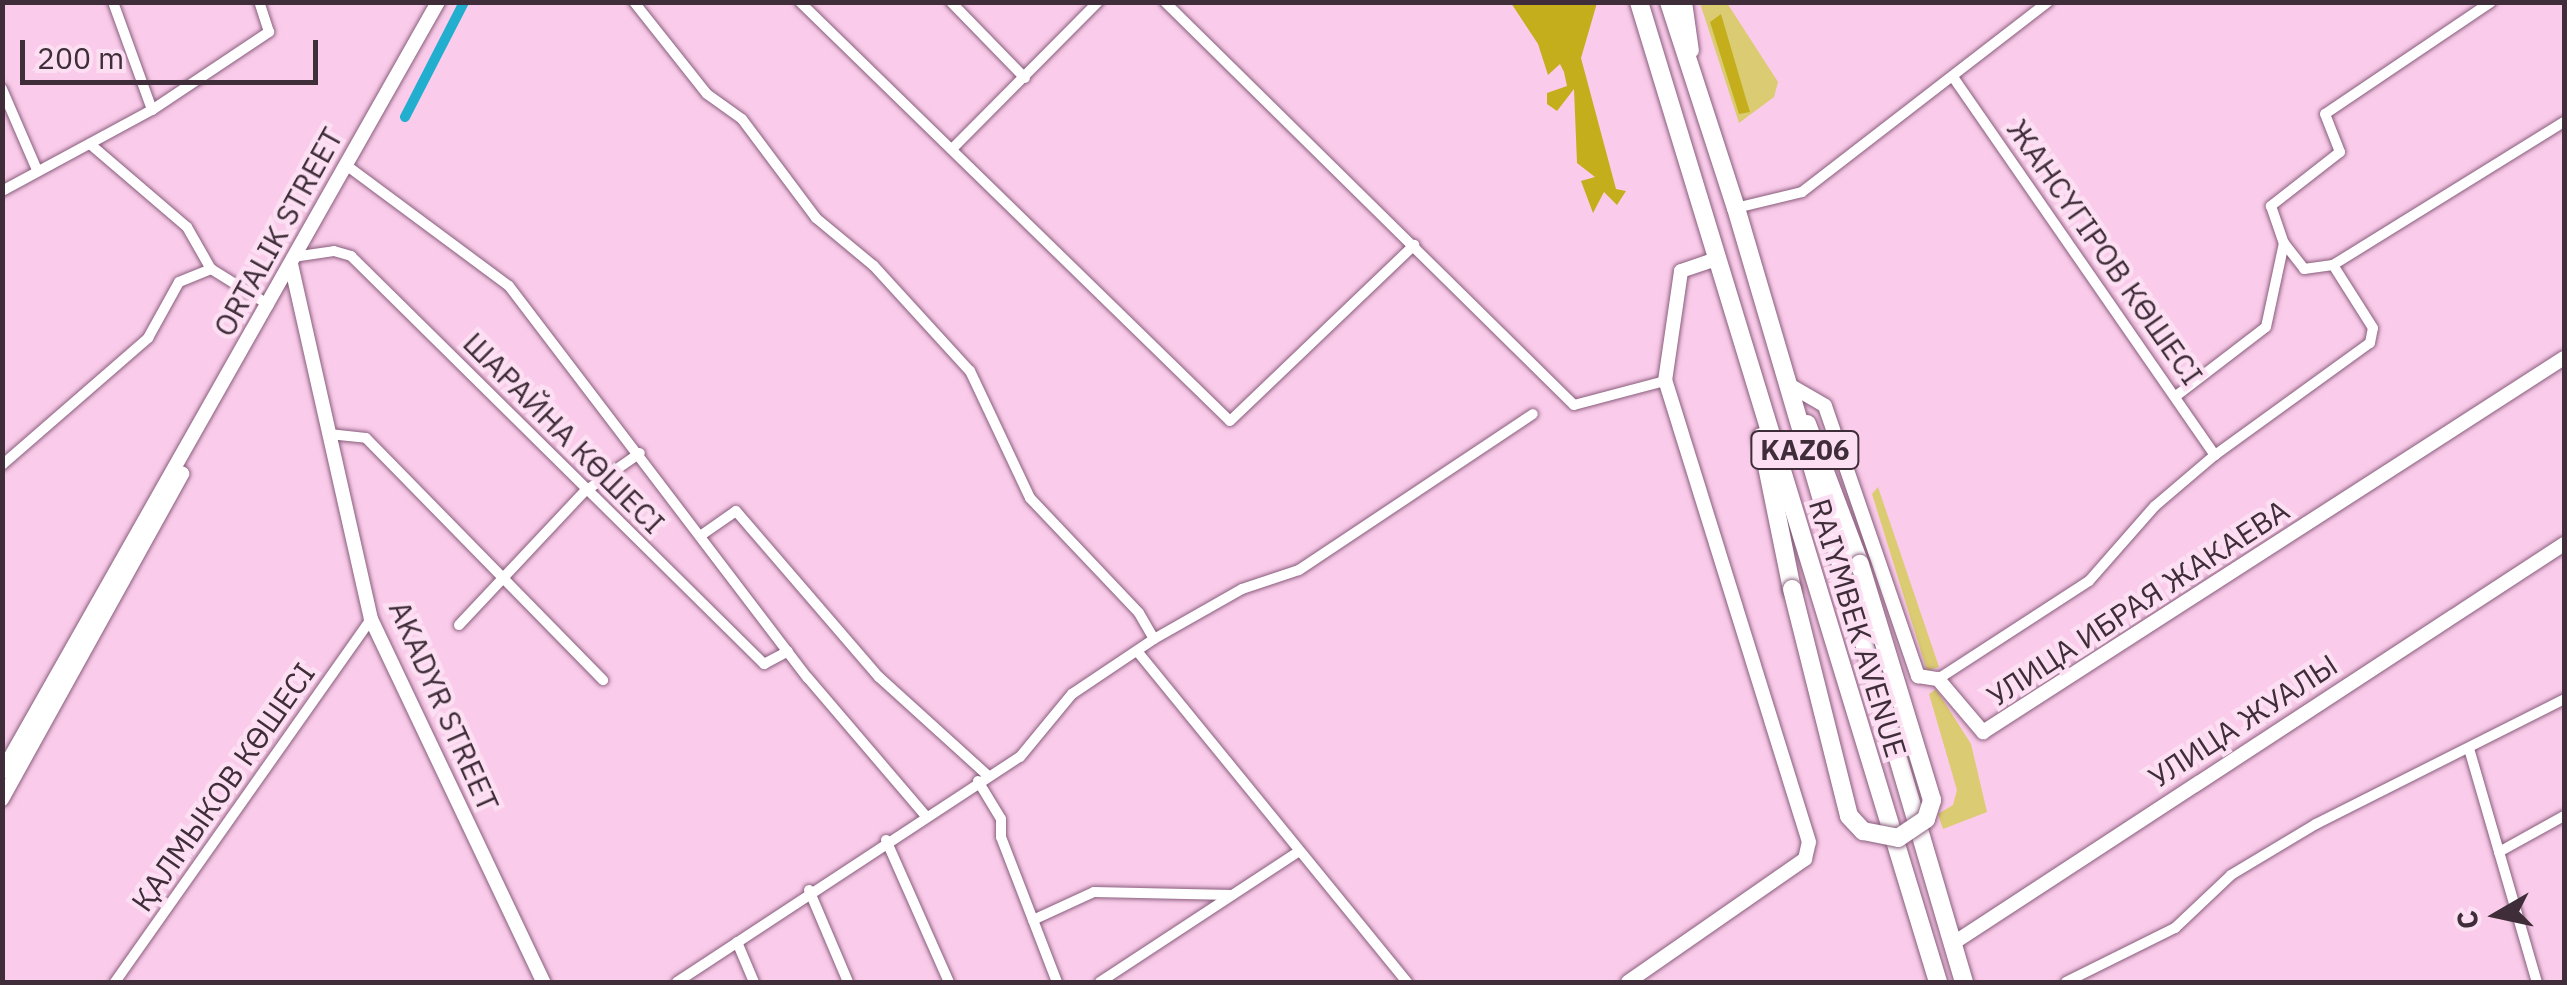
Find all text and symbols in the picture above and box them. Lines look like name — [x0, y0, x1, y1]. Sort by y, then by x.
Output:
scale bar — [25, 20, 322, 82]
text: 200 m — [37, 38, 124, 77]
street label: ЖАНСҮГІРОВ КӨШЕСІ — [2000, 112, 2210, 392]
street label: ORTALIK STREET — [206, 121, 350, 343]
street label: ШАРАЙНА КӨШЕСІ — [456, 325, 672, 541]
road number: KАZ06 — [1750, 427, 1860, 473]
street label: УЛИЦА ИБРАЯ ЖАКАЕВА — [1980, 492, 2296, 714]
street label: RAIYMBEK AVENUE — [1802, 494, 1914, 762]
street label: AKADYR STREET — [382, 595, 506, 817]
street label: УЛИЦА ЖУАЛЫ — [2142, 647, 2344, 795]
street label: ҚАЛМЫКОВ КӨШЕСІ — [124, 656, 322, 918]
north arrow — [2447, 865, 2547, 965]
text: С — [2447, 908, 2487, 932]

